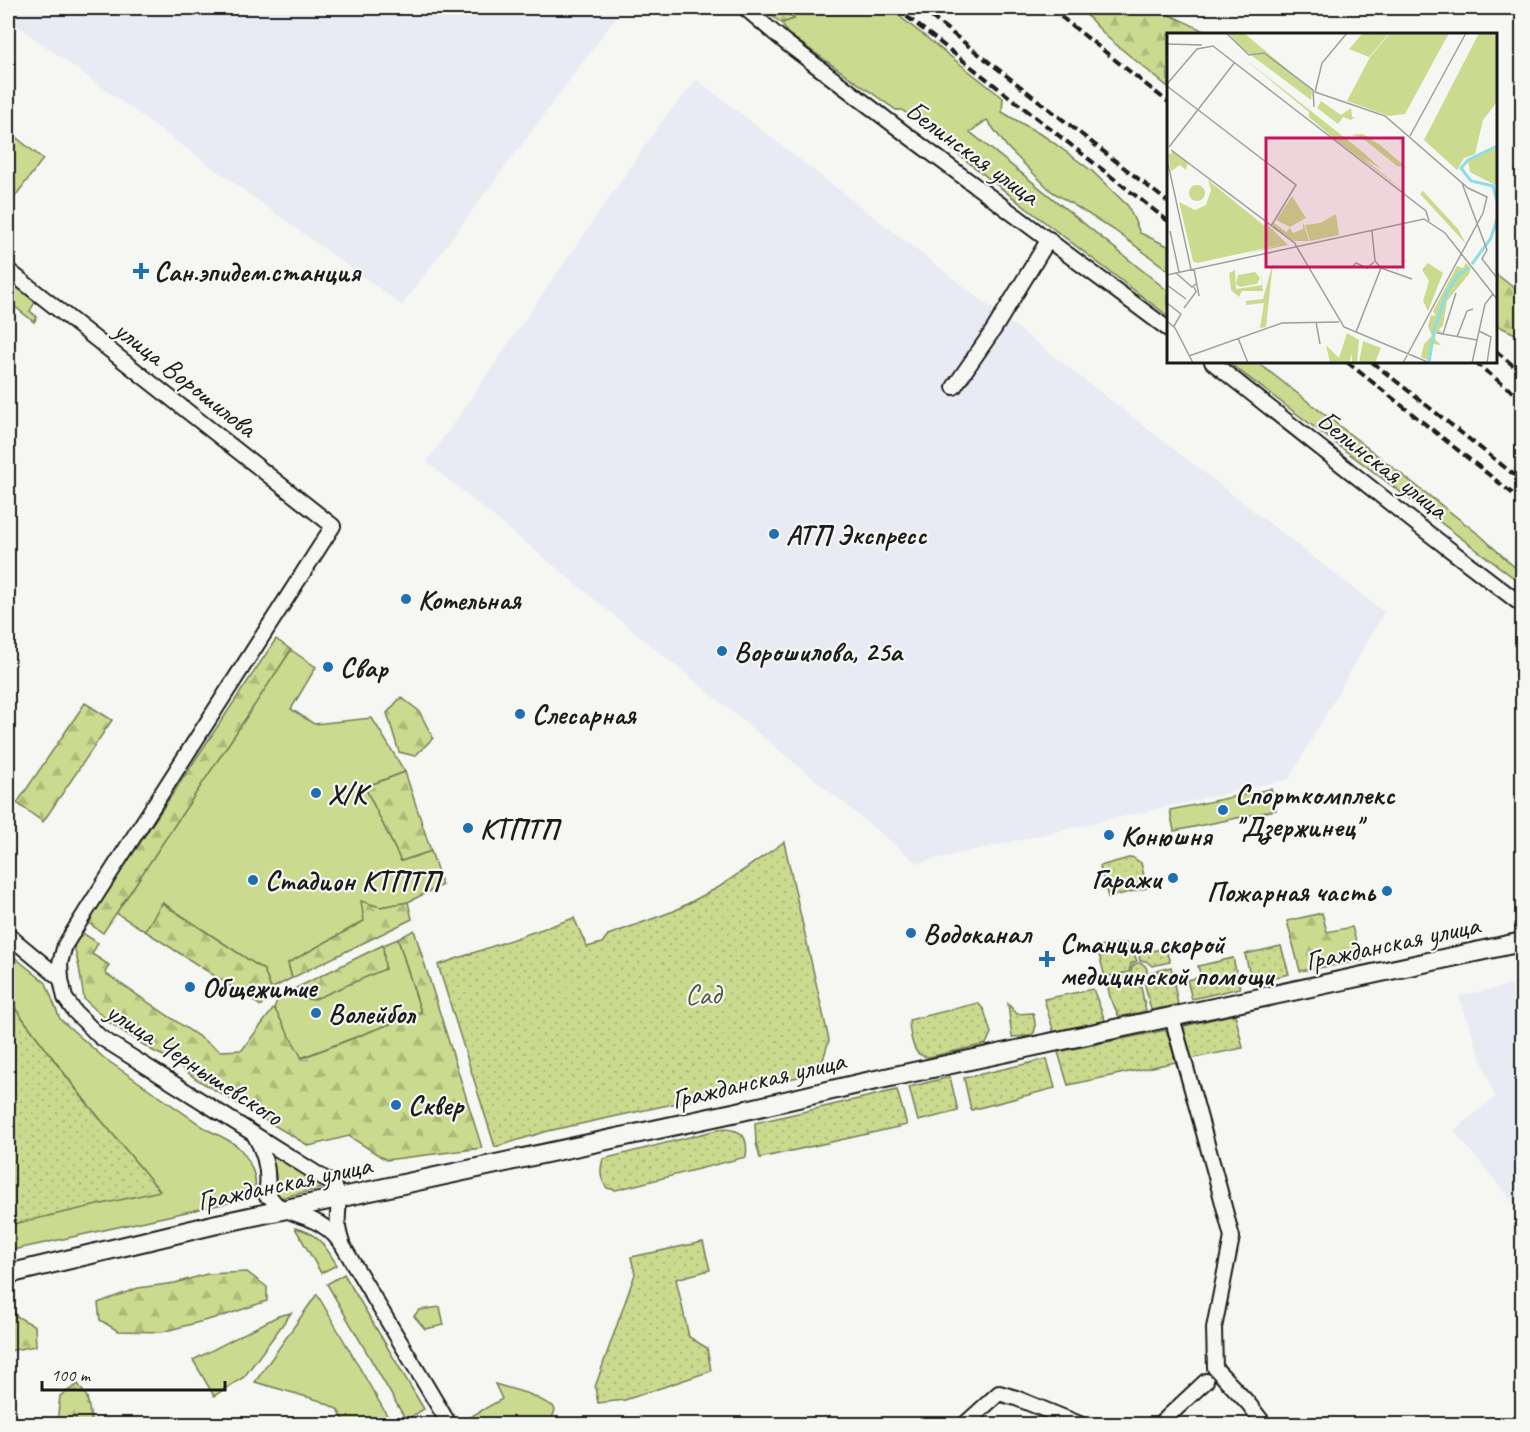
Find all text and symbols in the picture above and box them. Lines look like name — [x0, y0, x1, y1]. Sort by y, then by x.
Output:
inset map — [1167, 33, 1497, 363]
street label: Белинская улица — [899, 92, 1048, 214]
place label: Сан.эпидем.станция — [154, 254, 362, 289]
marker: Сан.эпидем.станция — [132, 262, 150, 280]
street label: улица Ворошилова — [106, 311, 265, 446]
street label: Белинская улица — [1310, 402, 1457, 528]
place label: АТП Экспресс — [786, 517, 927, 552]
marker: АТП Экспресс — [767, 527, 781, 541]
place label: Котельная — [418, 582, 522, 617]
marker: Котельная — [399, 592, 413, 606]
place label: Ворошилова, 25а — [734, 634, 904, 669]
marker: Ворошилова, 25а — [715, 644, 729, 658]
place label: Свар — [340, 650, 389, 685]
marker: Свар — [321, 660, 335, 674]
place label: Слесарная — [532, 697, 637, 732]
marker: Слесарная — [513, 707, 527, 721]
place label: Х/К — [328, 776, 372, 811]
place label: Спорткомплекс "Дзержинец" — [1235, 777, 1396, 845]
marker: Х/К — [309, 786, 323, 800]
marker: Спорткомплекс "Дзержинец" — [1216, 803, 1230, 817]
place label: КТПТП — [480, 811, 562, 846]
place label: Конюшня — [1121, 818, 1214, 853]
marker: КТПТП — [461, 821, 475, 835]
marker: Конюшня — [1102, 828, 1116, 842]
place label: Гаражи — [1092, 861, 1163, 896]
place label: Стадион КТПТП — [265, 863, 444, 898]
marker: Гаражи — [1166, 871, 1180, 885]
marker: Стадион КТПТП — [246, 873, 260, 887]
place label: Пожарная часть — [1207, 874, 1377, 909]
marker: Пожарная часть — [1380, 884, 1394, 898]
street label: Гражданская улица — [1302, 907, 1484, 978]
place label: Водоканал — [923, 916, 1033, 951]
marker: Водоканал — [904, 926, 918, 940]
place label: Станция скорой медицинской помощи — [1060, 926, 1275, 993]
marker: Станция скорой медицинской помощи — [1038, 950, 1056, 968]
place label: Общежитие — [202, 970, 319, 1005]
park label: Сад — [685, 977, 724, 1012]
marker: Общежитие — [183, 980, 197, 994]
street label: улица Чернышевского — [98, 992, 291, 1135]
place label: Волейбол — [328, 996, 416, 1031]
marker: Волейбол — [309, 1006, 323, 1020]
street label: Гражданская улица — [668, 1042, 850, 1116]
place label: Сквер — [408, 1088, 465, 1123]
marker: Сквер — [389, 1098, 403, 1112]
street label: Гражданская улица — [194, 1147, 376, 1218]
scale bar — [42, 1354, 225, 1392]
text: 100 m — [51, 1364, 92, 1386]

